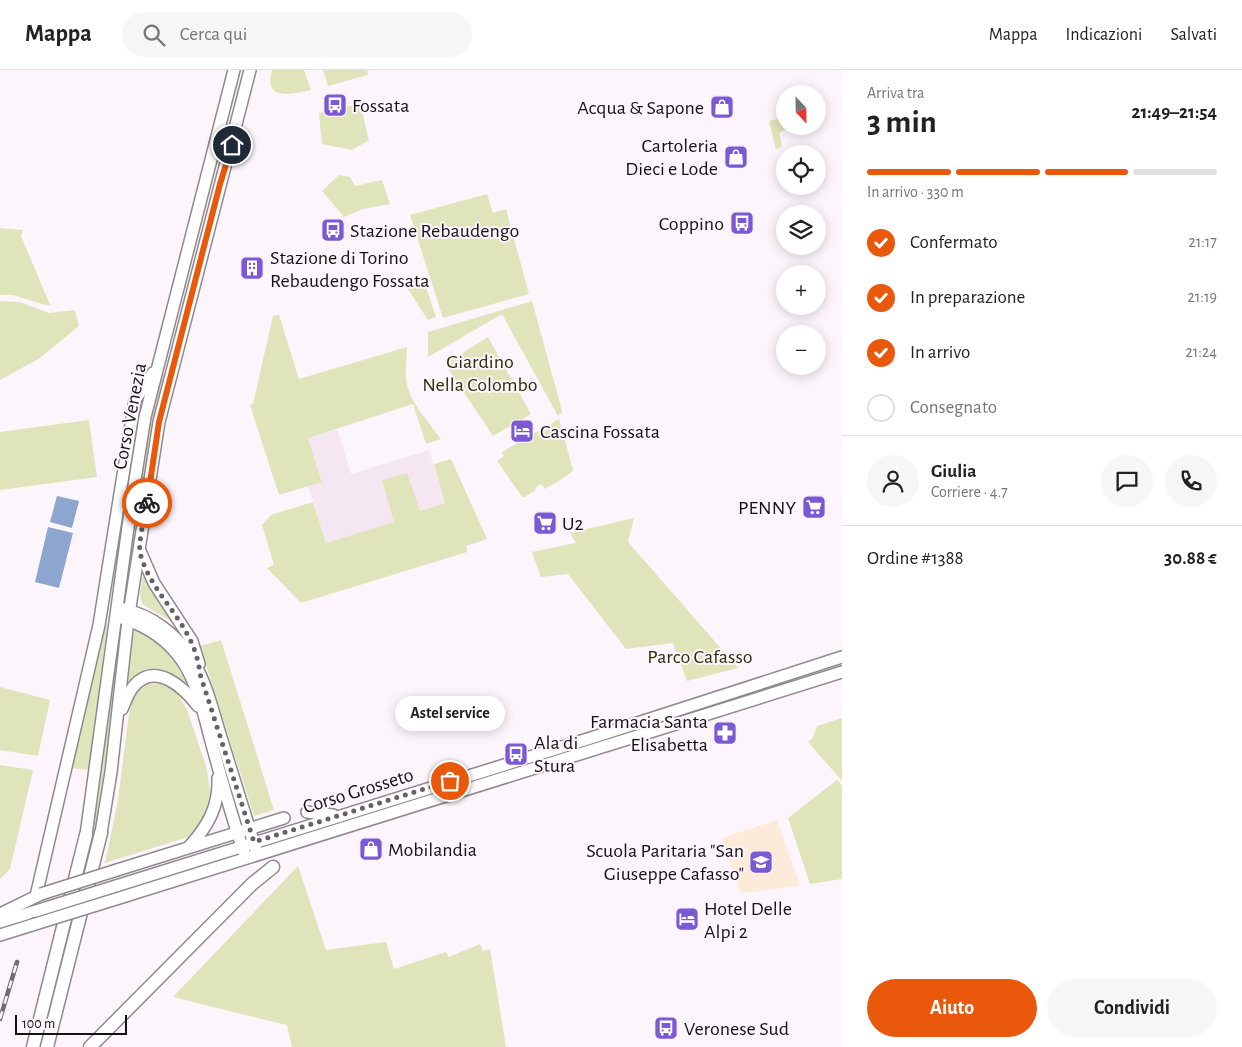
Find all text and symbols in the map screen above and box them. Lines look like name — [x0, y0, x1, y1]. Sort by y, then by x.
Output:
search box — [122, 12, 472, 57]
icon: search — [140, 21, 168, 49]
text: Mappa — [25, 22, 92, 46]
text: Cerca qui — [180, 25, 247, 44]
text: Mappa — [989, 26, 1038, 44]
text: Indicazioni — [1066, 26, 1142, 44]
text: Salvati — [1170, 26, 1217, 44]
north arrow — [776, 85, 826, 135]
map controls — [776, 85, 826, 375]
text: Arriva tra — [867, 85, 924, 101]
bus stop icon: Fossata — [322, 92, 348, 118]
shop icon: Acqua & Sapone — [709, 94, 735, 120]
place label: Fossata — [352, 96, 409, 116]
place label: Acqua & Sapone — [577, 98, 704, 118]
text: 21:49–21:54 — [1131, 103, 1217, 122]
text: 3 min — [867, 106, 937, 138]
pin — [211, 124, 253, 166]
icon: home — [218, 131, 246, 159]
place label: Cartoleria Dieci e Lode — [625, 136, 718, 179]
shop icon: Cartoleria Dieci e Lode — [723, 144, 749, 170]
button: locate — [776, 145, 826, 195]
text: In arrivo · 330 m — [867, 184, 964, 200]
button: layers — [776, 205, 826, 255]
bus stop icon: Coppino — [729, 210, 755, 236]
place label: Coppino — [659, 214, 724, 234]
bus stop icon: Stazione Rebaudengo — [320, 217, 346, 243]
place label: Stazione Rebaudengo — [350, 221, 519, 241]
icon: check — [867, 229, 895, 257]
text: Confermato — [910, 233, 998, 252]
text: 21:17 — [1188, 234, 1217, 250]
place label: Stazione di Torino Rebaudengo Fossata — [270, 248, 430, 291]
building icon: Stazione di Torino Rebaudengo Fossata — [239, 255, 265, 281]
button: + — [776, 265, 826, 315]
icon: check — [867, 284, 895, 312]
text: In preparazione — [910, 288, 1025, 307]
text: 21:19 — [1188, 289, 1217, 305]
button: − — [776, 325, 826, 375]
icon: check — [867, 339, 895, 367]
text: In arrivo — [910, 343, 970, 362]
text: 21:24 — [1186, 344, 1217, 360]
park label: Giardino Nella Colombo — [422, 352, 538, 395]
street label: Corso Venezia — [110, 361, 150, 471]
text: Consegnato — [910, 398, 997, 417]
hotel icon: Cascina Fossata — [509, 418, 535, 444]
place label: Cascina Fossata — [540, 422, 660, 442]
button: person — [867, 455, 919, 507]
button: chat — [1101, 455, 1153, 507]
button: phone — [1165, 455, 1217, 507]
text: Giulia — [931, 462, 976, 481]
courier — [122, 478, 172, 528]
text: Corriere · 4.7 — [931, 484, 1008, 500]
icon: bike — [133, 489, 161, 517]
supermarket icon: PENNY — [801, 494, 827, 520]
place label: PENNY — [738, 498, 796, 518]
supermarket icon: U2 — [532, 510, 558, 536]
place label: U2 — [562, 514, 584, 534]
text: Ordine #1388 — [867, 549, 964, 568]
text: 30.88 € — [1164, 549, 1217, 568]
park label: Parco Cafasso — [647, 647, 753, 667]
callout: Astel service — [395, 696, 505, 731]
text: Astel service — [410, 705, 490, 721]
place label: Farmacia Santa Elisabetta — [590, 712, 708, 755]
pharmacy icon: Farmacia Santa Elisabetta — [712, 720, 738, 746]
place label: Ala di Stura — [534, 733, 578, 776]
bus stop icon: Ala di Stura — [503, 741, 529, 767]
pin — [429, 760, 471, 802]
street label: Corso Grosseto — [301, 765, 416, 817]
icon: bag — [436, 767, 464, 795]
shop icon: Mobilandia — [358, 836, 384, 862]
place label: Mobilandia — [388, 840, 477, 860]
place label: Scuola Paritaria "San Giuseppe Cafasso" — [586, 841, 744, 884]
school or university icon: Scuola Paritaria "San Giuseppe Cafasso" — [748, 849, 774, 875]
place label: Hotel Delle Alpi 2 — [704, 899, 792, 942]
hotel icon: Hotel Delle Alpi 2 — [674, 906, 700, 932]
button: Aiuto — [867, 979, 1037, 1037]
button: Condividi — [1047, 979, 1217, 1037]
scale bar — [15, 1012, 128, 1035]
bus stop icon: Veronese Sud — [653, 1015, 679, 1041]
text: 100 m — [22, 1017, 55, 1031]
place label: Veronese Sud — [684, 1019, 789, 1039]

